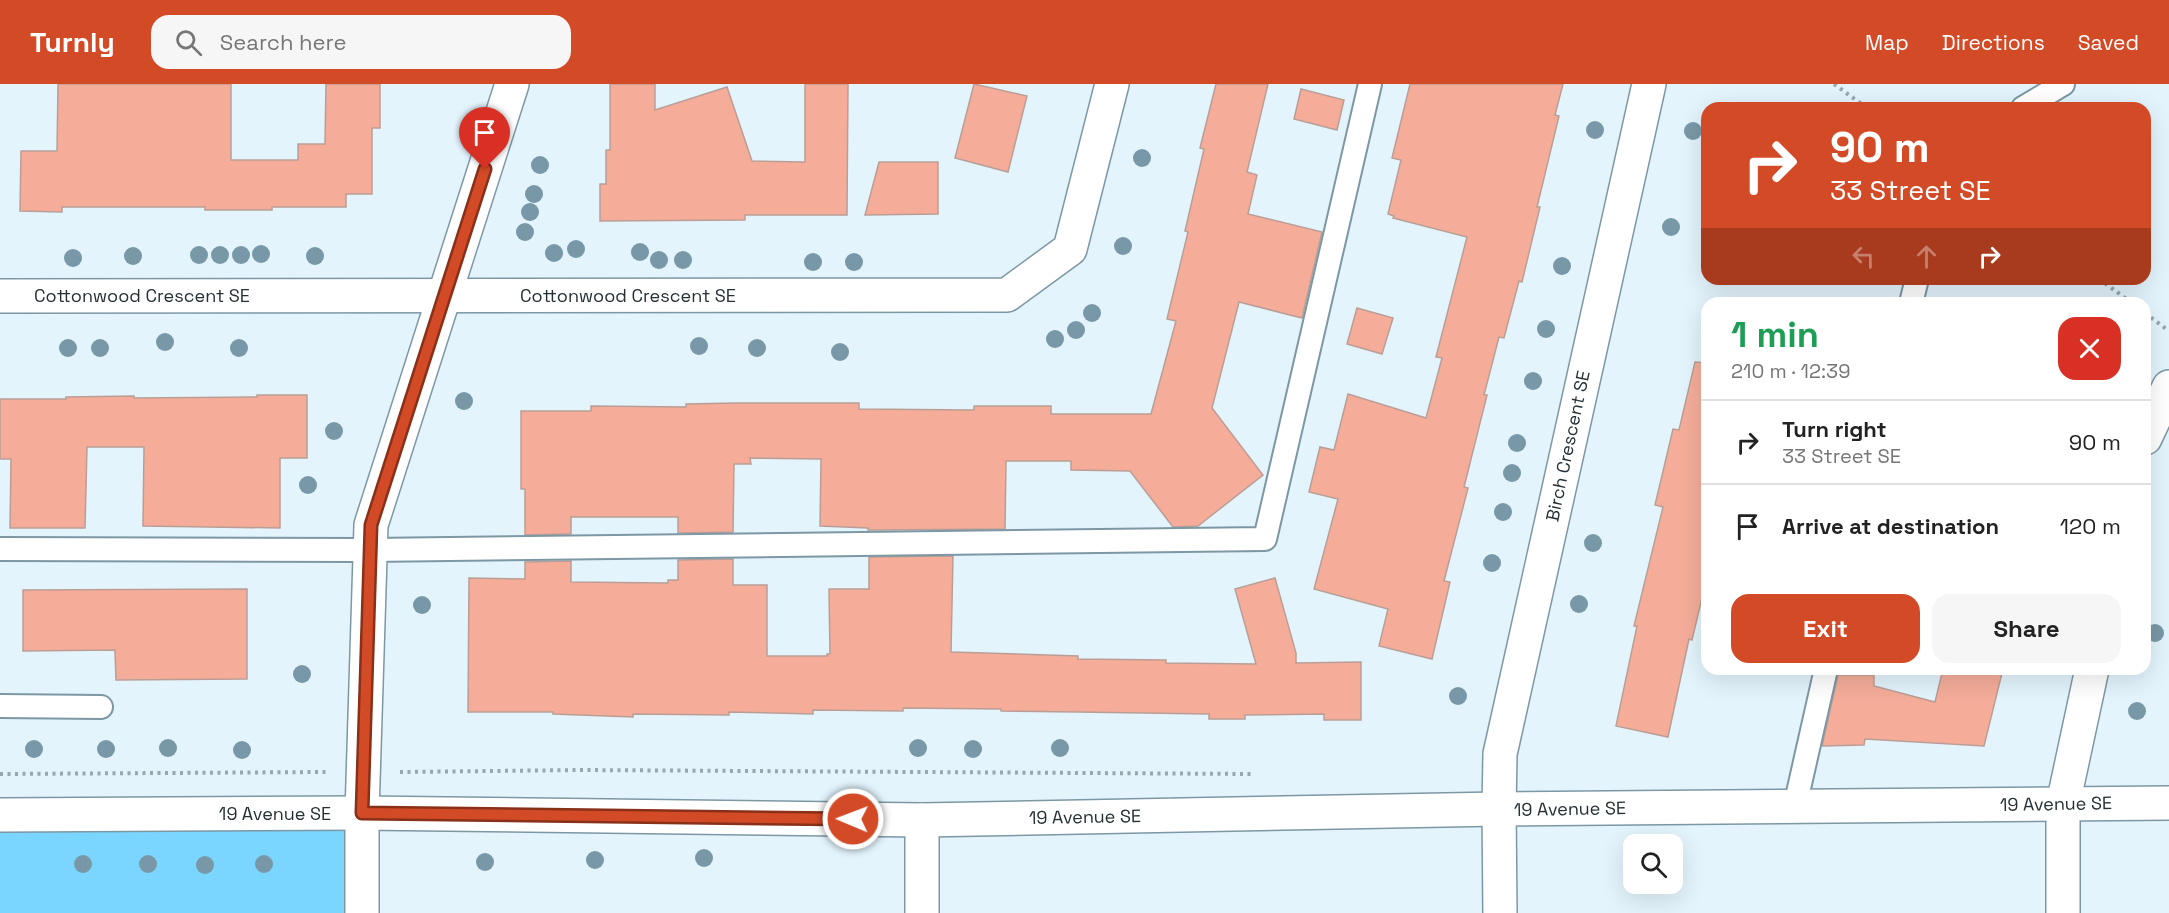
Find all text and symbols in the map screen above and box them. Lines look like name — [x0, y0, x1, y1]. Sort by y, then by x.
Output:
search box — [151, 15, 571, 69]
text: Turnly — [30, 24, 115, 60]
icon: search — [172, 26, 205, 59]
text: Search here — [220, 28, 347, 56]
text: Map — [1865, 29, 1909, 56]
text: Directions — [1942, 29, 2045, 56]
text: Saved — [2078, 29, 2139, 56]
pin — [459, 107, 510, 169]
icon: arrive — [468, 116, 501, 149]
text: 90 m — [1830, 121, 1930, 174]
icon: right — [1731, 126, 1809, 204]
text: 33 Street SE — [1830, 173, 1991, 208]
icon: left — [1847, 240, 1880, 273]
icon: ahead — [1910, 240, 1943, 273]
icon: right — [1973, 240, 2006, 273]
street label: Cottonwood Crescent SE — [34, 284, 250, 307]
street label: Cottonwood Crescent SE — [520, 284, 736, 307]
text: 1 min — [1731, 312, 1819, 358]
button: close — [2058, 317, 2121, 380]
text: 210 m · 12:39 — [1731, 358, 1850, 384]
street label: Birch Crescent SE — [1540, 368, 1595, 523]
text: Turn right — [1782, 415, 1887, 443]
icon: right — [1731, 426, 1764, 459]
text: 90 m — [2069, 428, 2121, 456]
text: 33 Street SE — [1782, 443, 1901, 469]
icon: arrive — [1731, 510, 1764, 543]
text: Arrive at destination — [1782, 512, 1999, 540]
text: 120 m — [2060, 512, 2121, 540]
button: Exit — [1731, 594, 1920, 663]
button: Share — [1932, 594, 2121, 663]
position arrow — [821, 787, 885, 851]
street label: 19 Avenue SE — [2000, 791, 2112, 816]
street label: 19 Avenue SE — [1514, 796, 1626, 821]
street label: 19 Avenue SE — [219, 802, 331, 825]
street label: 19 Avenue SE — [1029, 804, 1141, 829]
map controls — [1623, 834, 1683, 894]
button: search — [1623, 834, 1683, 894]

